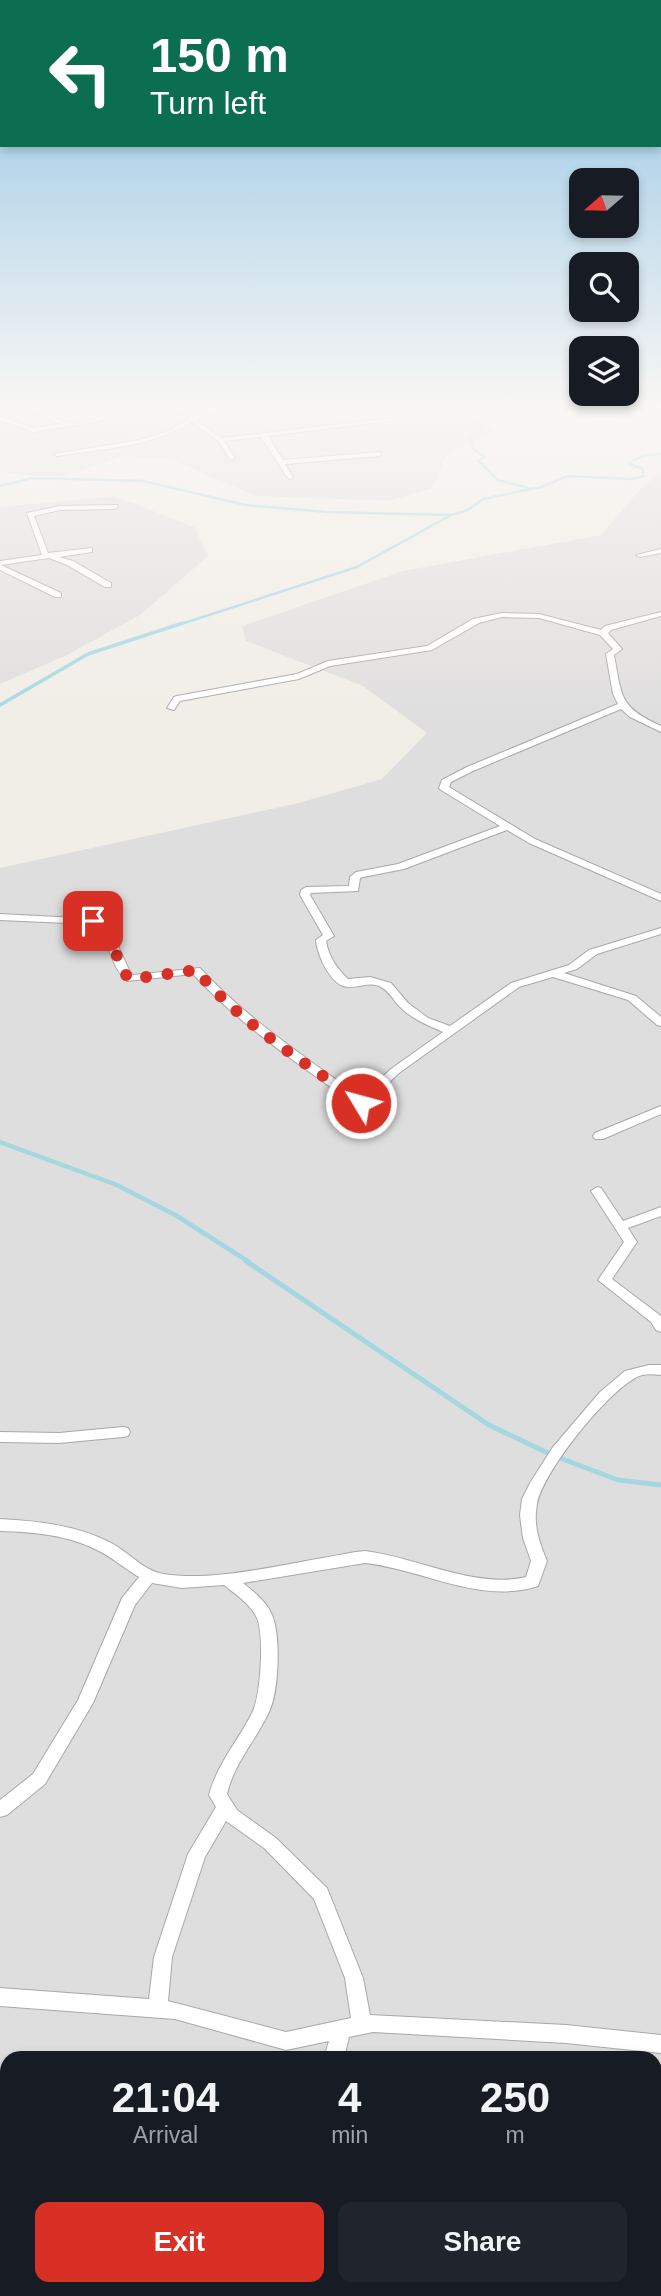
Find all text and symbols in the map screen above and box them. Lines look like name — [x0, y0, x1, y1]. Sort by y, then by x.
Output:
icon: left — [35, 28, 126, 119]
text: 150 m — [150, 28, 289, 82]
text: Turn left — [150, 85, 266, 121]
north arrow — [569, 168, 639, 238]
map controls — [569, 168, 639, 406]
button: search — [569, 252, 639, 322]
button: layers — [569, 336, 639, 406]
pin — [63, 891, 123, 951]
icon: arrive — [74, 902, 112, 940]
position arrow — [324, 1066, 398, 1140]
text: 21:04 — [112, 2074, 219, 2121]
text: 4 — [338, 2074, 361, 2121]
text: 250 — [480, 2074, 550, 2121]
text: Arrival — [133, 2122, 198, 2148]
text: min — [331, 2122, 368, 2148]
text: m — [506, 2122, 525, 2148]
button: Exit — [35, 2202, 324, 2282]
button: Share — [338, 2202, 627, 2282]

